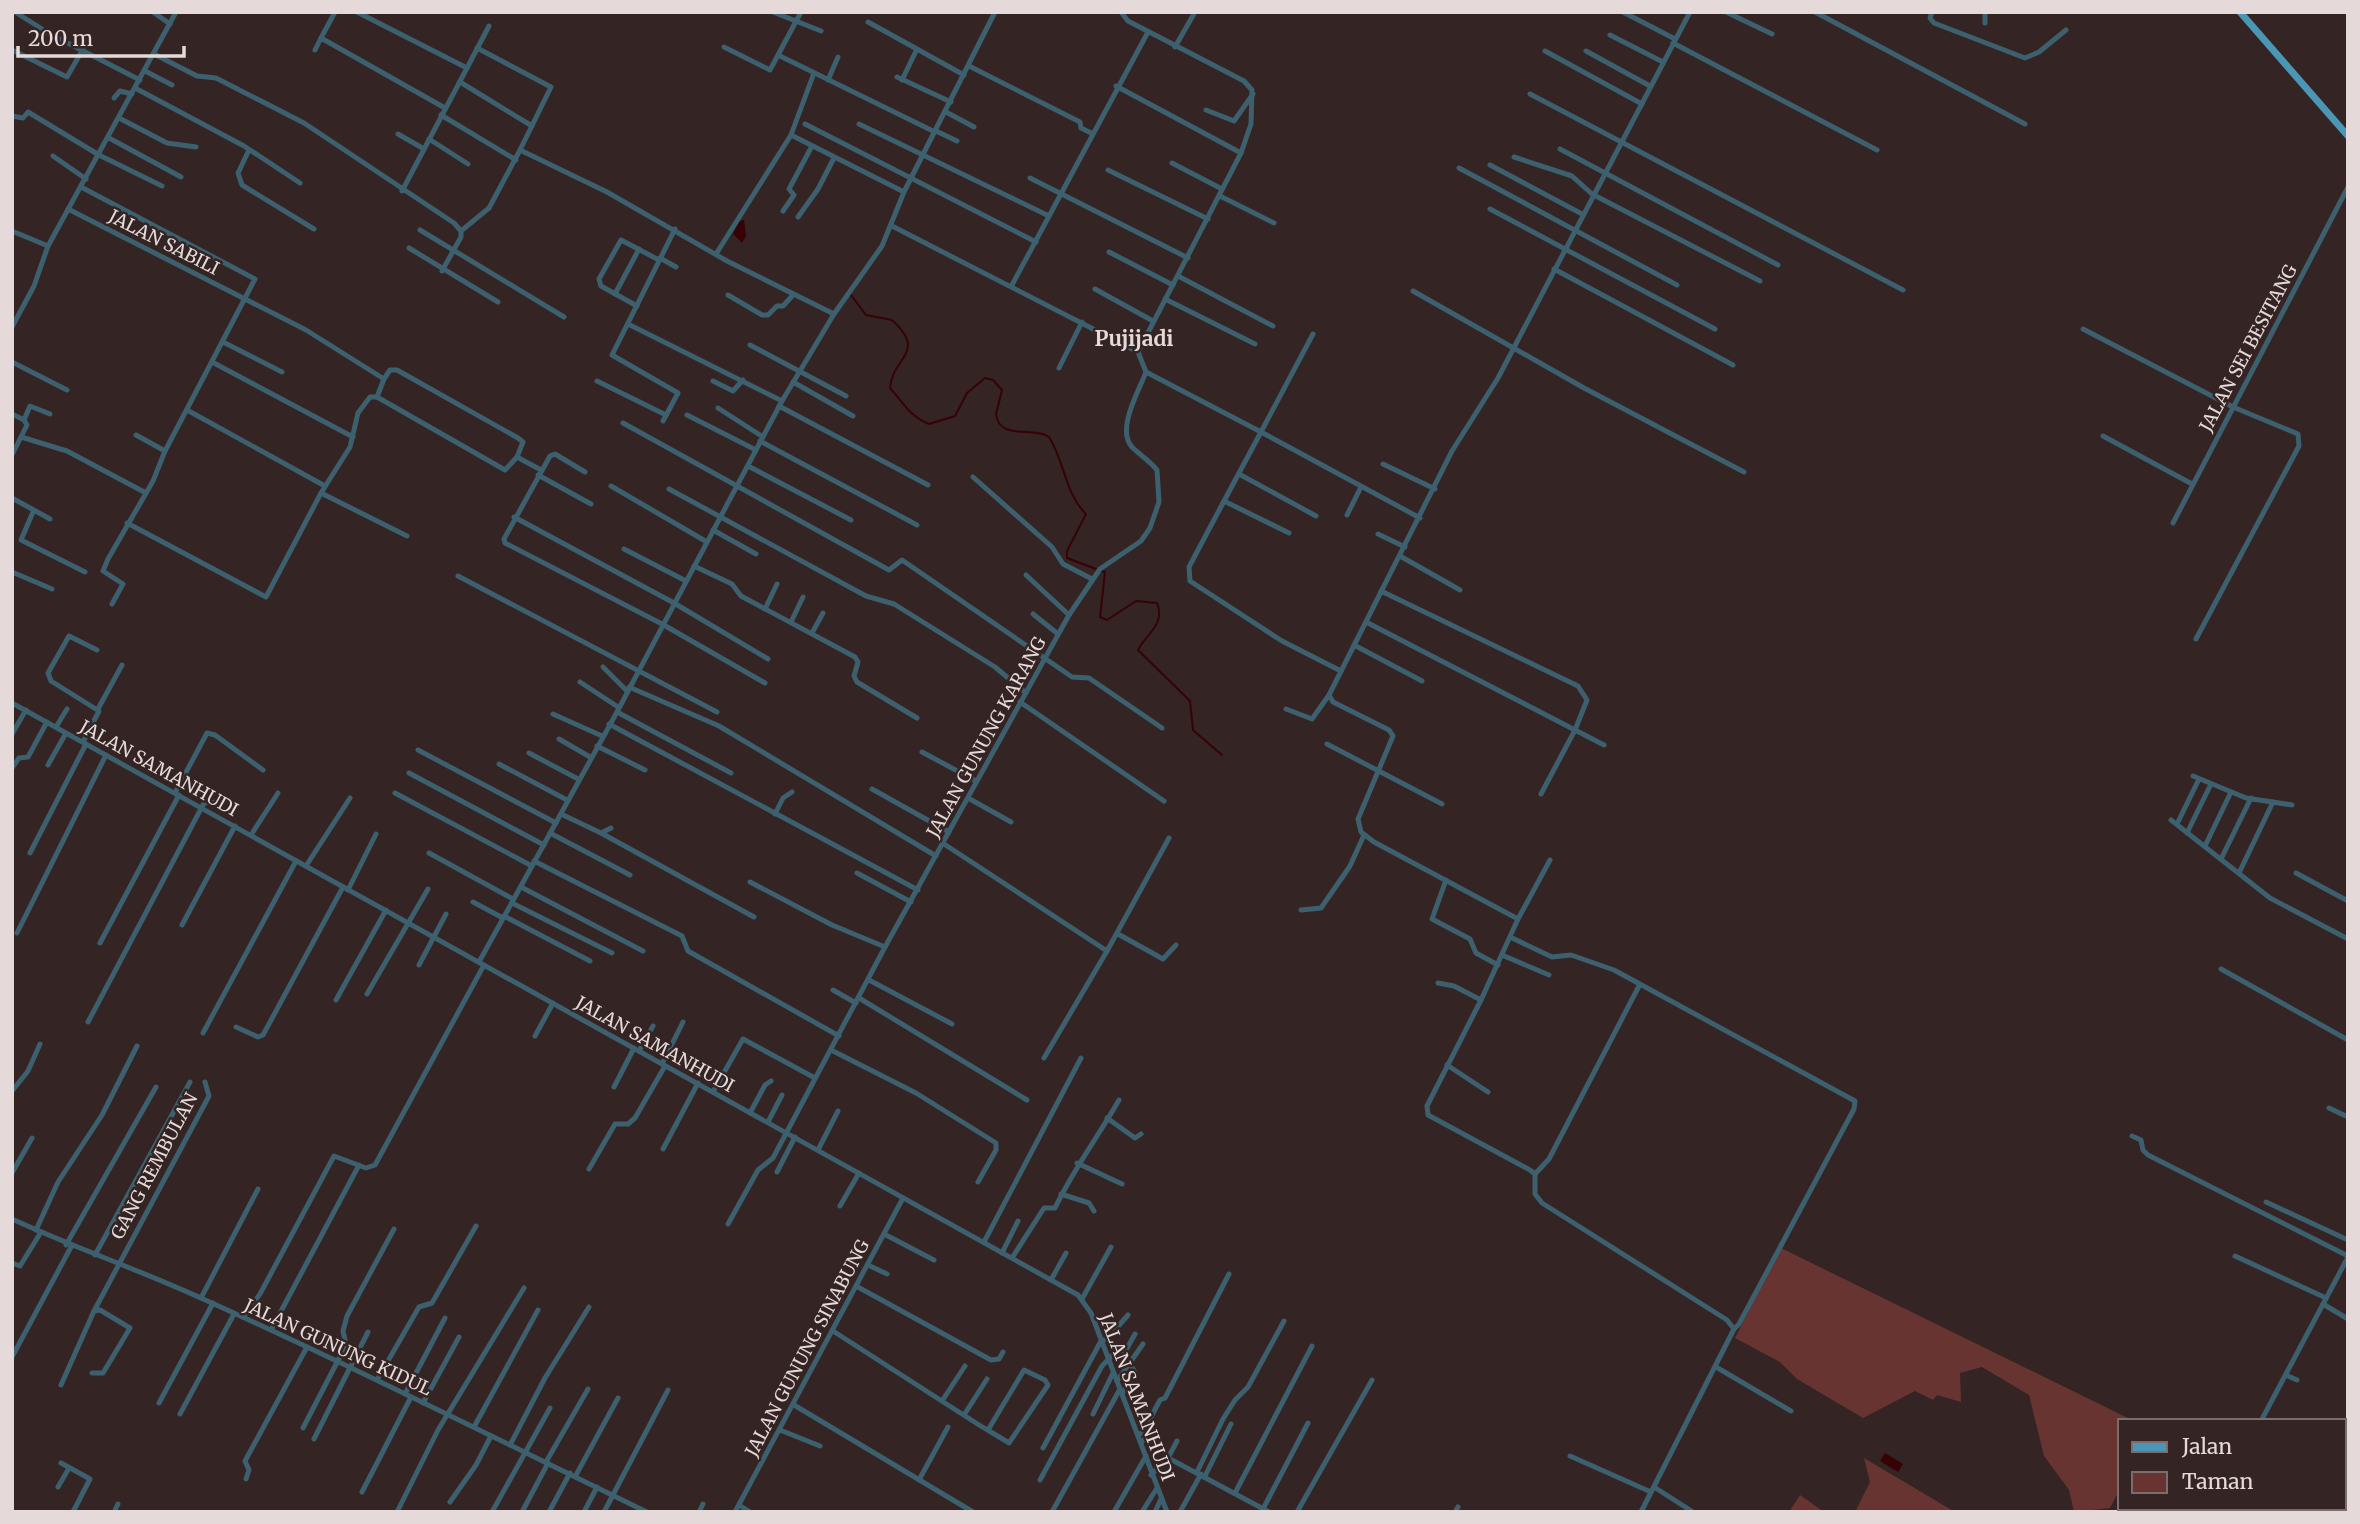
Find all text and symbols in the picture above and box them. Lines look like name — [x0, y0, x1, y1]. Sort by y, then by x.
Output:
scale bar — [18, 14, 184, 58]
text: 200 m — [28, 25, 93, 52]
street label: JALAN SABILI — [104, 204, 223, 280]
street label: JALAN SEI BESITANG — [2194, 260, 2302, 436]
district label: Pujijadi — [1094, 325, 1174, 352]
street label: JALAN GUNUNG KARANG — [921, 633, 1051, 842]
street label: JALAN SAMANHUDI — [75, 714, 242, 821]
street label: JALAN SAMANHUDI — [571, 990, 738, 1097]
street label: GANG REMBULAN — [106, 1089, 202, 1243]
street label: JALAN GUNUNG SINABUNG — [739, 1235, 874, 1461]
street label: JALAN GUNUNG KIDUL — [240, 1293, 436, 1401]
street label: JALAN SAMANHUDI — [1094, 1309, 1180, 1484]
legend — [2118, 1419, 2346, 1510]
text: Jalan — [2181, 1433, 2232, 1460]
text: Taman — [2182, 1468, 2254, 1495]

